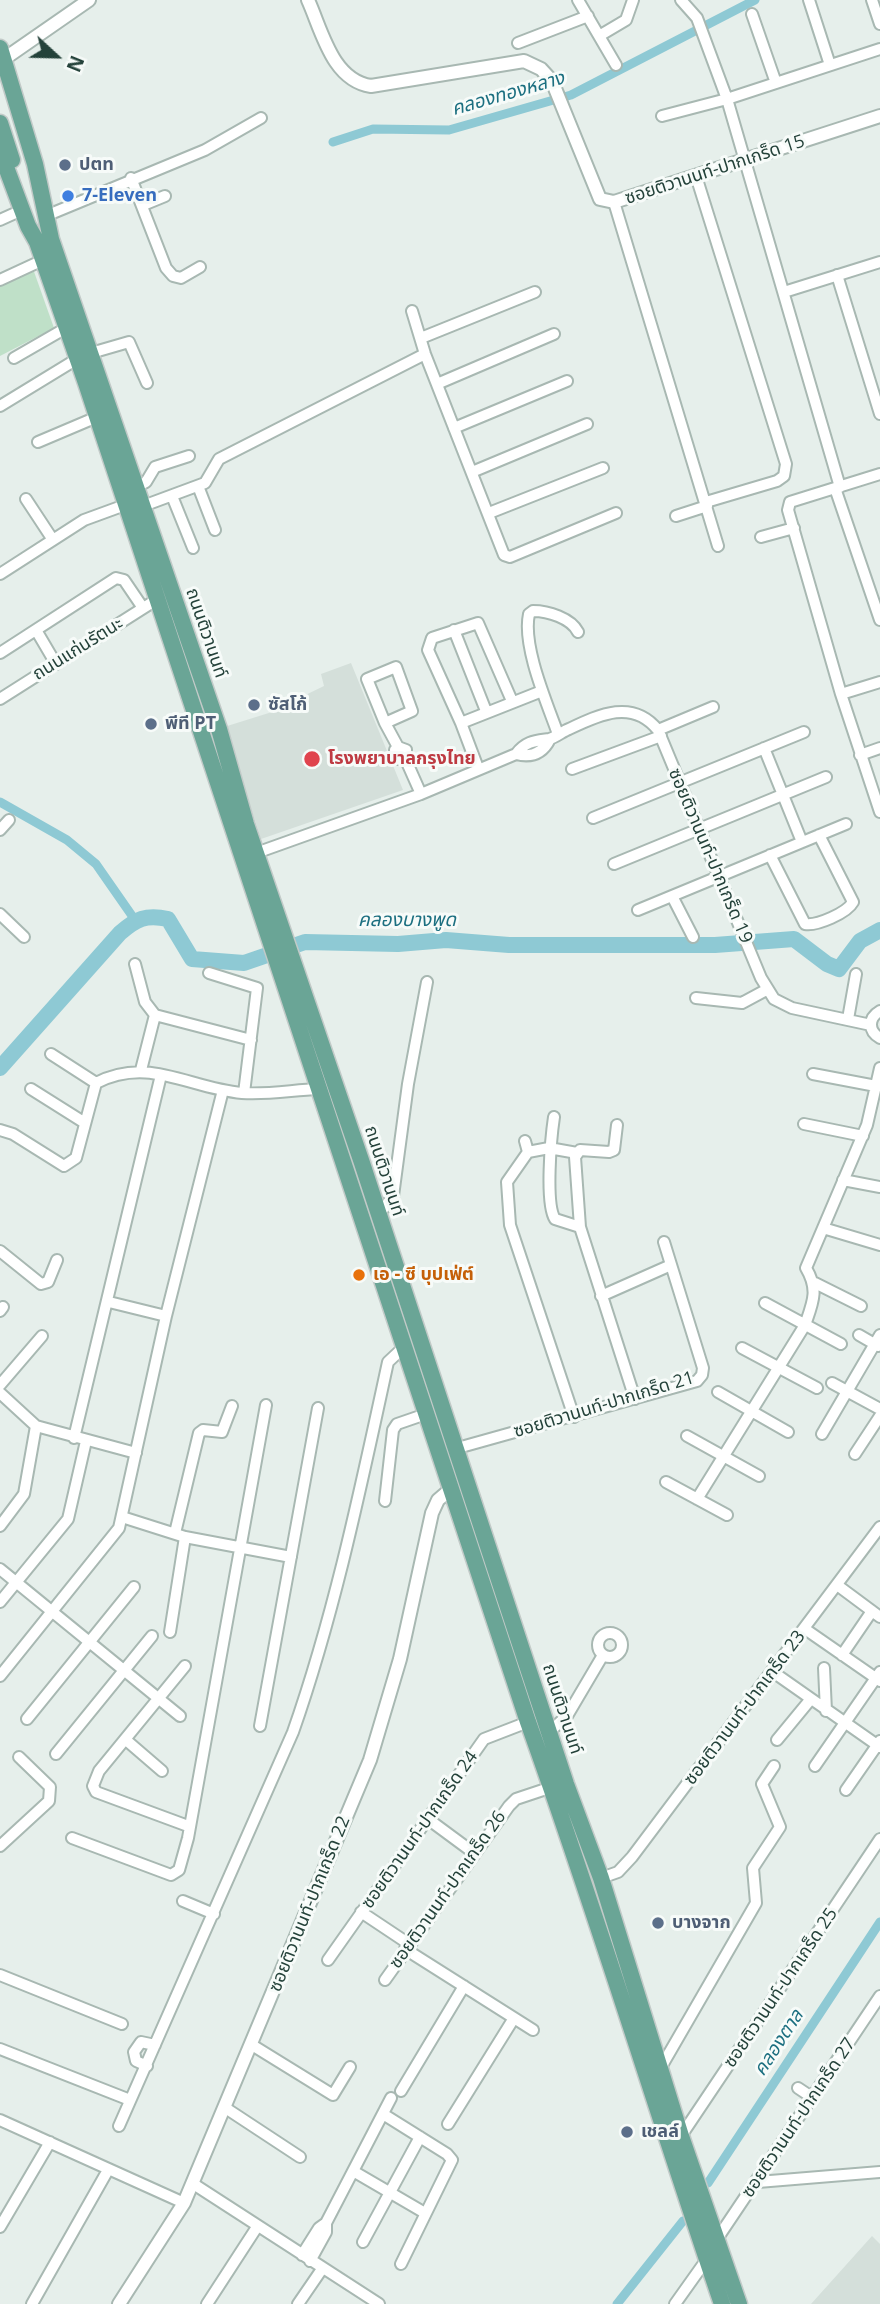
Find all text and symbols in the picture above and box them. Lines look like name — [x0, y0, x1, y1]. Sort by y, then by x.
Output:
north arrow — [21, 21, 91, 91]
text: N — [61, 52, 90, 76]
water label: คลองทองหลาง — [449, 67, 567, 121]
street label: ซอยติวานนท์-ปากเกร็ด 15 — [622, 131, 808, 209]
place label: ปตท — [79, 154, 114, 176]
marker: ปตท — [57, 157, 73, 173]
place label: 7-Eleven — [82, 185, 157, 207]
marker: 7-Eleven — [60, 188, 76, 204]
street label: ถนนติวานนท์ — [181, 585, 231, 681]
street label: ถนนแก่นรัตนะ — [29, 613, 127, 685]
place label: ซัสโก้ — [268, 694, 307, 716]
marker: ซัสโก้ — [246, 697, 262, 713]
place label: พีที PT — [165, 713, 216, 735]
marker: พีที PT — [143, 716, 159, 732]
place label: โรงพยาบาลกรุงไทย — [328, 748, 476, 770]
marker: โรงพยาบาลกรุงไทย — [302, 749, 322, 769]
street label: ซอยติวานนท์-ปากเกร็ด 19 — [663, 765, 757, 947]
water label: คลองบางพูด — [358, 910, 456, 932]
street label: ถนนติวานนท์ — [359, 1123, 409, 1219]
place label: เอ - ซี บุปเฟ่ต์ — [373, 1264, 474, 1286]
marker: เอ - ซี บุปเฟ่ต์ — [351, 1267, 367, 1283]
street label: ซอยติวานนท์-ปากเกร็ด 21 — [511, 1367, 697, 1443]
street label: ซอยติวานนท์-ปากเกร็ด 23 — [680, 1627, 810, 1789]
street label: ถนนติวานนท์ — [537, 1661, 587, 1757]
street label: ซอยติวานนท์-ปากเกร็ด 24 — [357, 1747, 483, 1913]
street label: ซอยติวานนท์-ปากเกร็ด 26 — [385, 1807, 511, 1973]
street label: ซอยติวานนท์-ปากเกร็ด 22 — [265, 1813, 355, 1995]
street label: ซอยติวานนท์-ปากเกร็ด 25 — [720, 1904, 842, 2072]
place label: บางจาก — [672, 1912, 731, 1934]
marker: บางจาก — [650, 1915, 666, 1931]
water label: คลองตาล — [749, 2006, 809, 2080]
street label: ซอยติวานนท์-ปากเกร็ด 27 — [738, 2034, 860, 2202]
place label: เชลล์ — [641, 2121, 679, 2143]
marker: เชลล์ — [619, 2124, 635, 2140]

